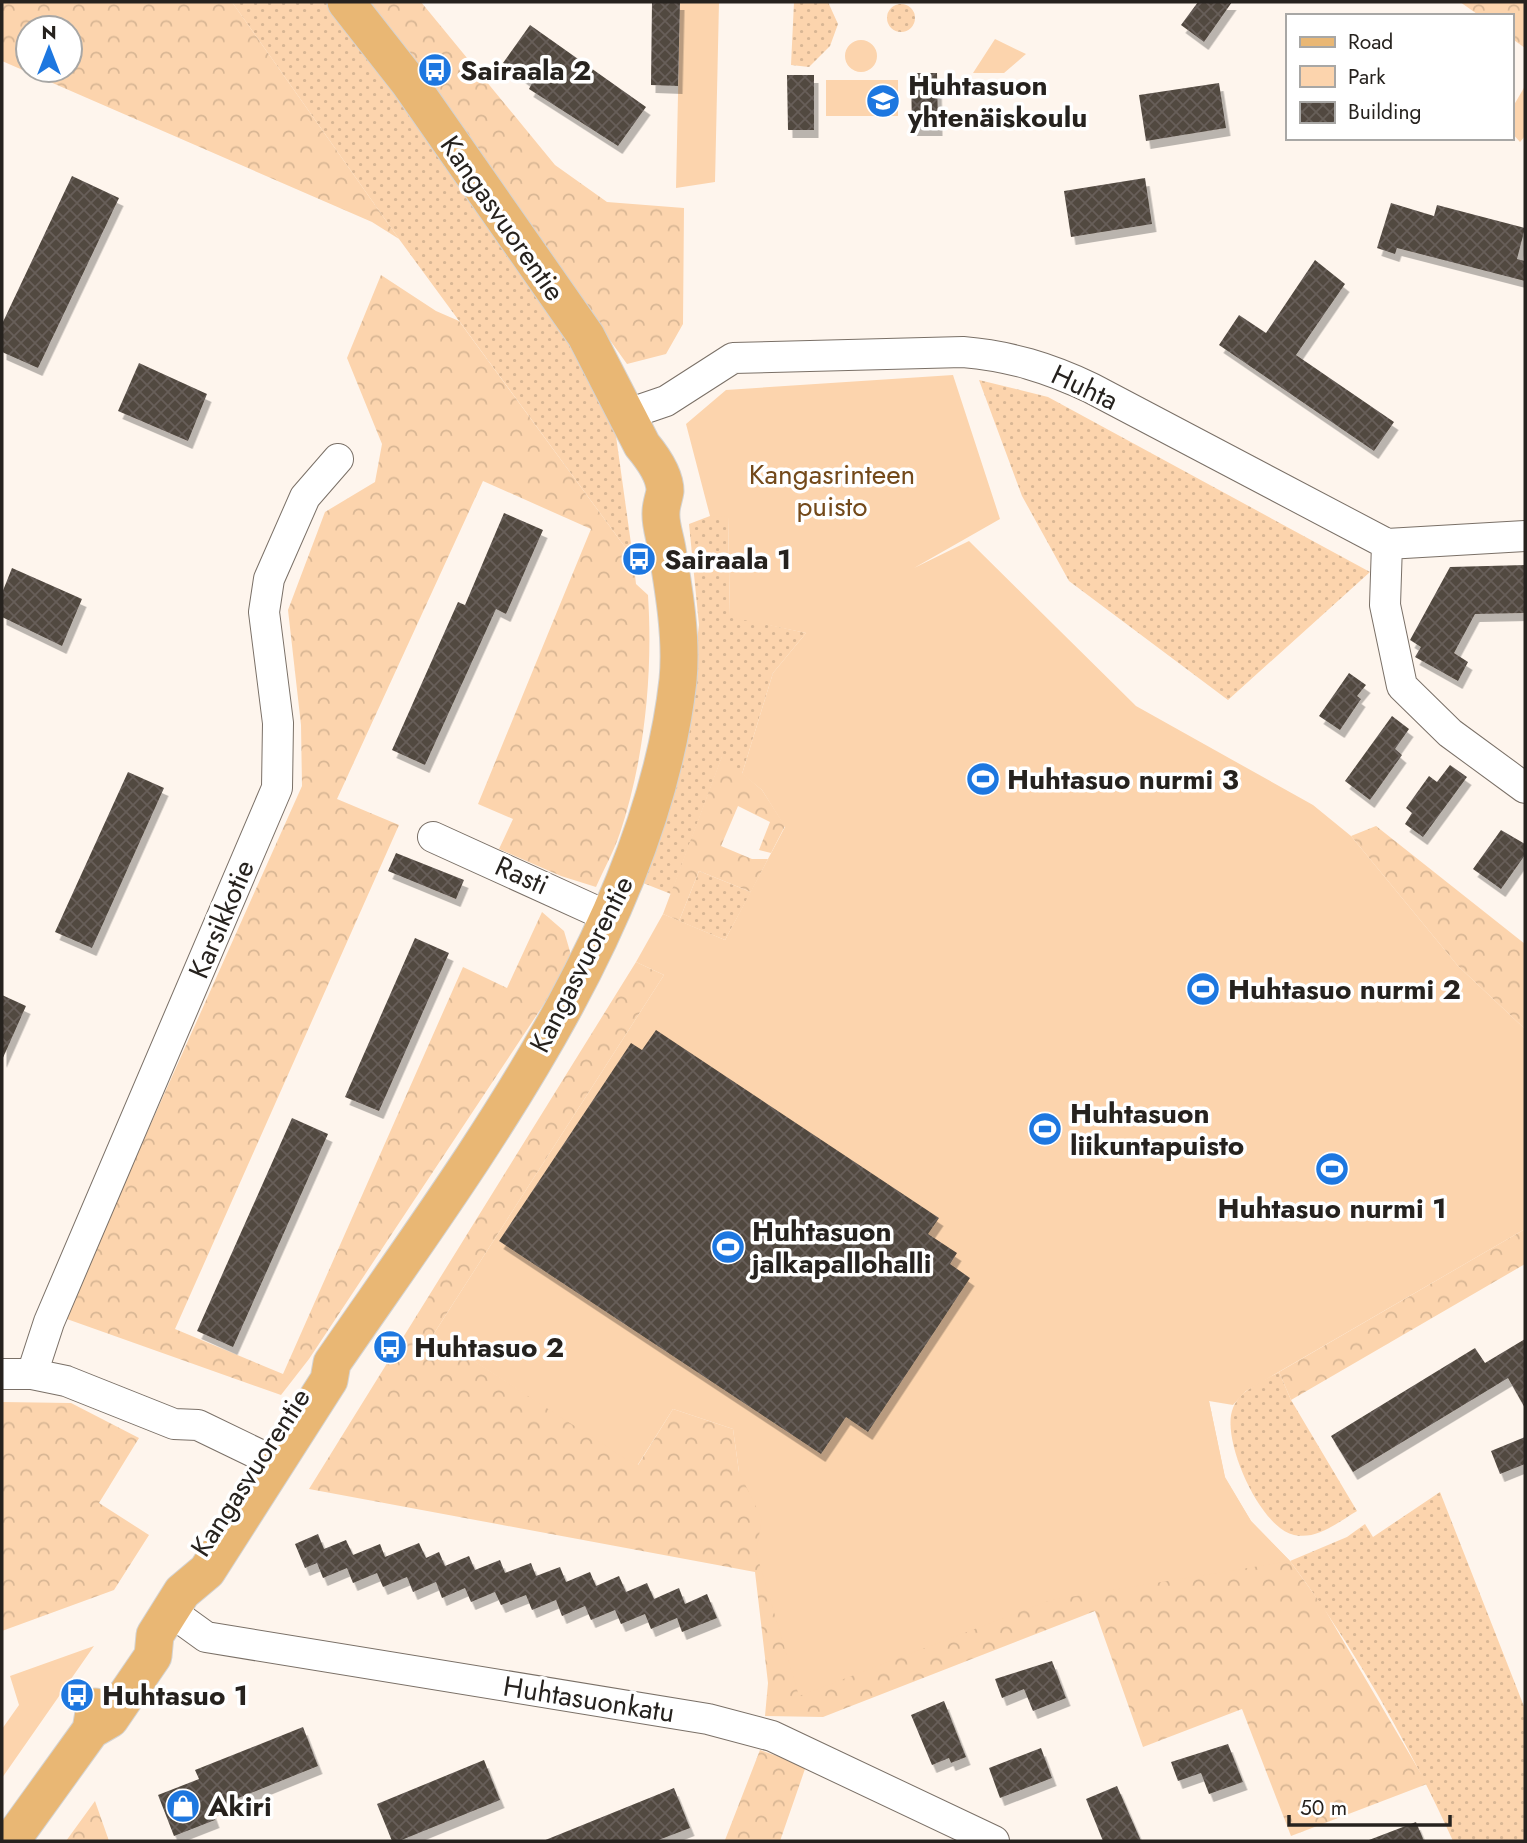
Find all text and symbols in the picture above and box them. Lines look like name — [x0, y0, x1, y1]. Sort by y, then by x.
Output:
north arrow — [14, 14, 84, 84]
legend — [1286, 14, 1513, 140]
text: N — [41, 19, 57, 46]
text: Road — [1348, 27, 1393, 57]
place label: Sairaala 2 — [460, 50, 591, 91]
bus stop icon: Sairaala 2 — [416, 51, 454, 89]
text: Park — [1348, 62, 1386, 92]
place label: Huhtasuon yhtenäiskoulu — [907, 65, 1087, 138]
school or university icon: Huhtasuon yhtenäiskoulu — [864, 82, 902, 120]
text: Building — [1348, 97, 1421, 127]
street label: Kangasvuorentie — [430, 127, 575, 309]
street label: Huhta — [1045, 354, 1125, 421]
park label: Kangasrinteen puisto — [749, 454, 915, 527]
place label: Sairaala 1 — [664, 539, 791, 580]
bus stop icon: Sairaala 1 — [620, 540, 658, 578]
place label: Huhtasuo nurmi 3 — [1007, 759, 1239, 800]
sports icon: Huhtasuo nurmi 3 — [964, 760, 1002, 798]
street label: Rasti — [489, 846, 555, 905]
street label: Karsikkotie — [178, 853, 265, 985]
street label: Kangasvuorentie — [519, 869, 644, 1060]
place label: Huhtasuo nurmi 2 — [1228, 969, 1461, 1010]
sports icon: Huhtasuo nurmi 2 — [1184, 970, 1222, 1008]
place label: Huhtasuon liikuntapuisto — [1070, 1093, 1244, 1166]
sports icon: Huhtasuon liikuntapuisto — [1026, 1110, 1064, 1148]
sports icon: Huhtasuo nurmi 1 — [1313, 1150, 1351, 1188]
place label: Huhtasuo nurmi 1 — [1218, 1188, 1446, 1229]
place label: Huhtasuon jalkapallohalli — [749, 1211, 931, 1284]
sports icon: Huhtasuon jalkapallohalli — [709, 1228, 747, 1266]
place label: Huhtasuo 2 — [414, 1327, 564, 1368]
bus stop icon: Huhtasuo 2 — [371, 1328, 409, 1366]
street label: Kangasvuorentie — [181, 1380, 320, 1565]
street label: Huhtasuonkatu — [500, 1666, 677, 1733]
place label: Huhtasuo 1 — [102, 1675, 248, 1716]
bus stop icon: Huhtasuo 1 — [58, 1676, 96, 1714]
scale bar — [1289, 1784, 1450, 1828]
place label: Akiri — [207, 1786, 272, 1827]
shop icon: Akiri — [164, 1787, 202, 1825]
text: 50 m — [1300, 1793, 1347, 1823]

